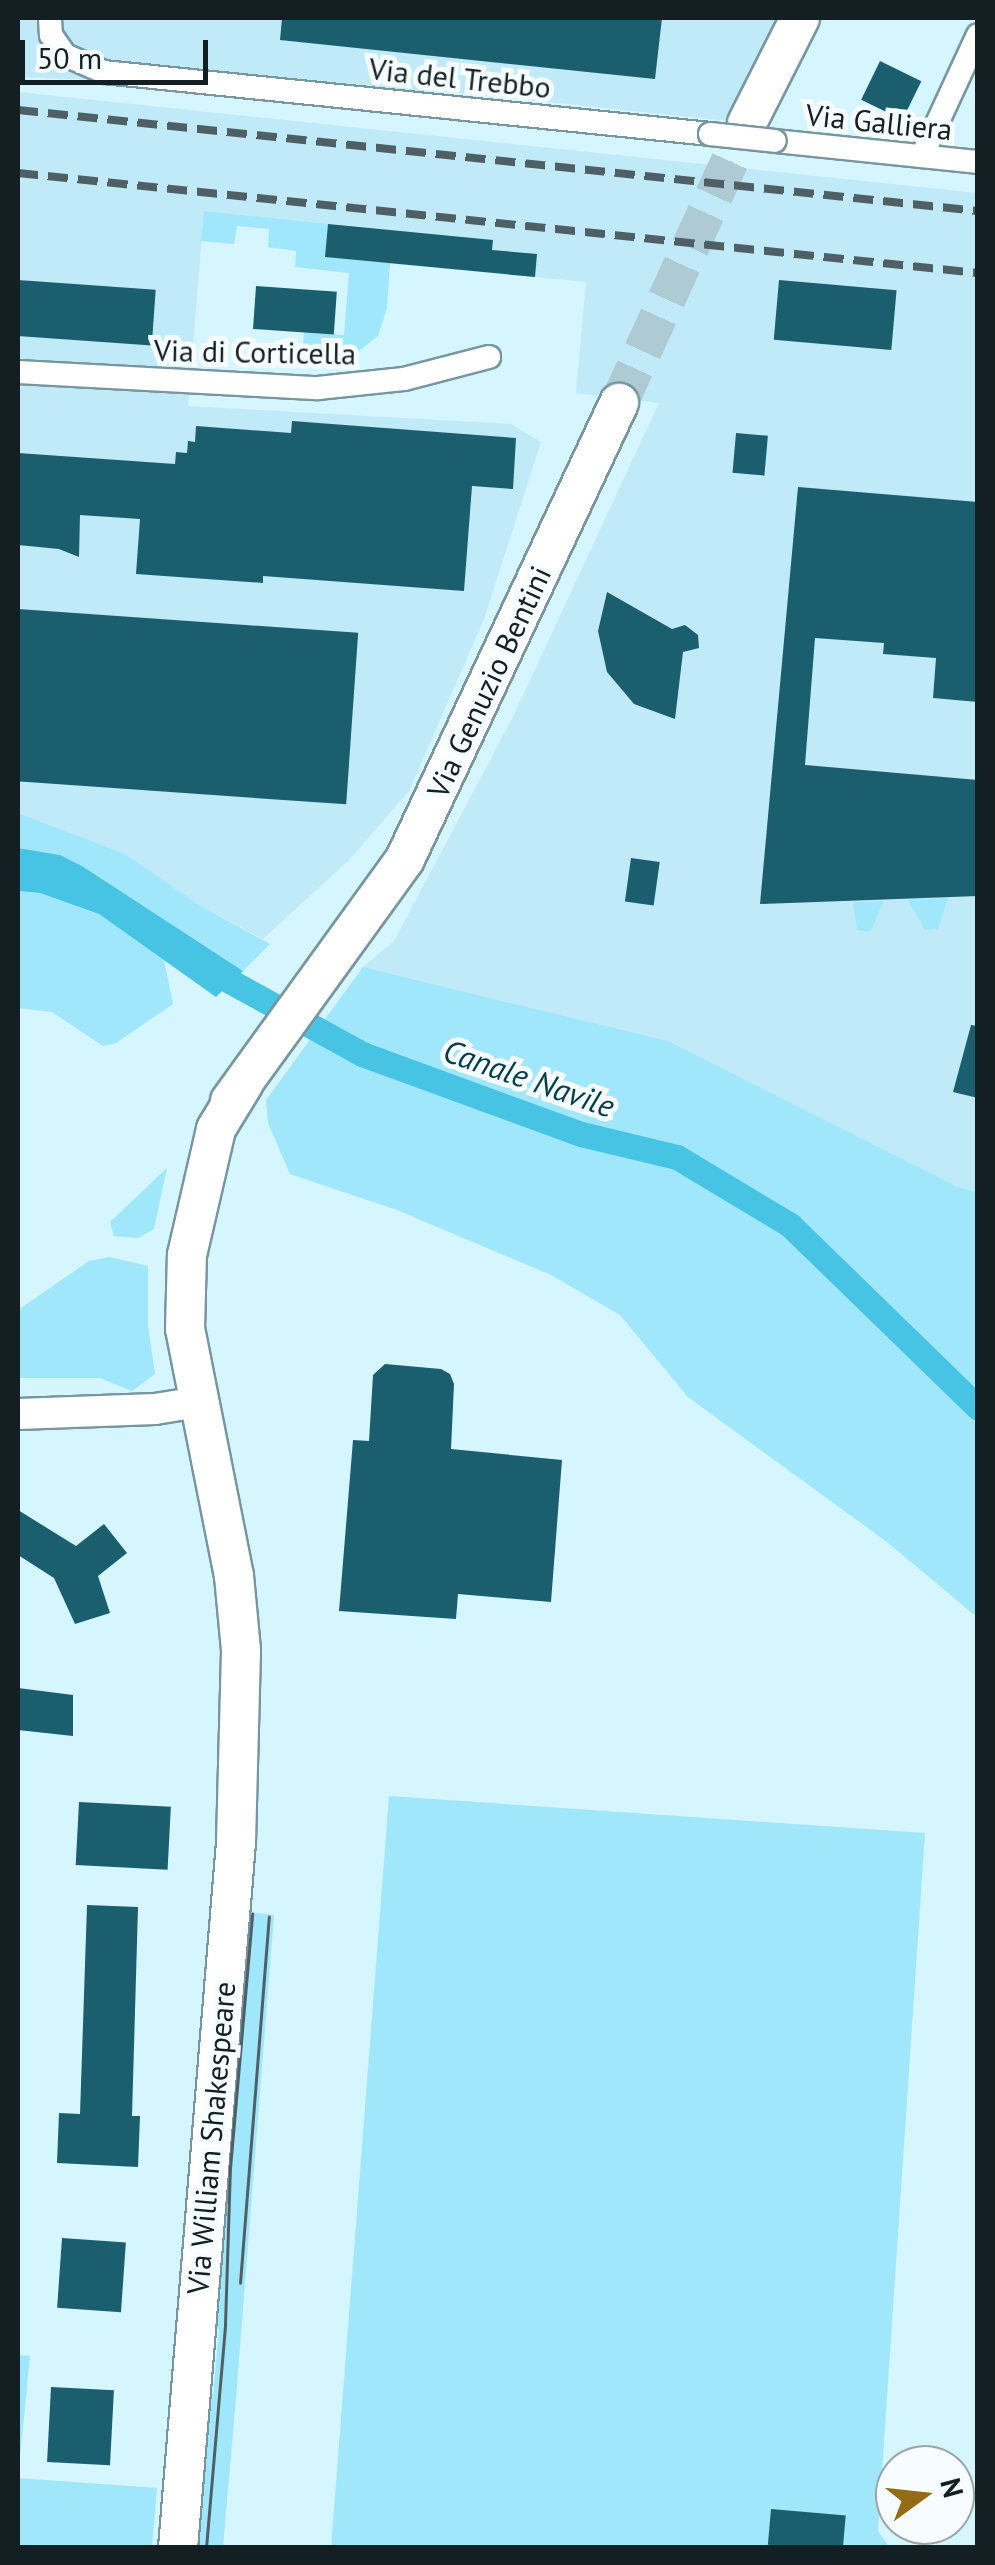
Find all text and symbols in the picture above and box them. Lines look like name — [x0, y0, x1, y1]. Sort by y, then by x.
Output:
scale bar — [25, 20, 212, 82]
text: 50 m — [37, 38, 102, 77]
street label: Via del Trebbo — [367, 51, 553, 105]
street label: Via Galliera — [804, 96, 954, 148]
street label: Via di Corticella — [154, 332, 356, 372]
street label: Via Genuzio Bentini — [420, 560, 558, 804]
water label: Canale Navile — [438, 1031, 620, 1125]
street label: Via William Shakespeare — [179, 1980, 243, 2296]
north arrow — [875, 2445, 975, 2545]
text: N — [932, 2474, 973, 2501]

